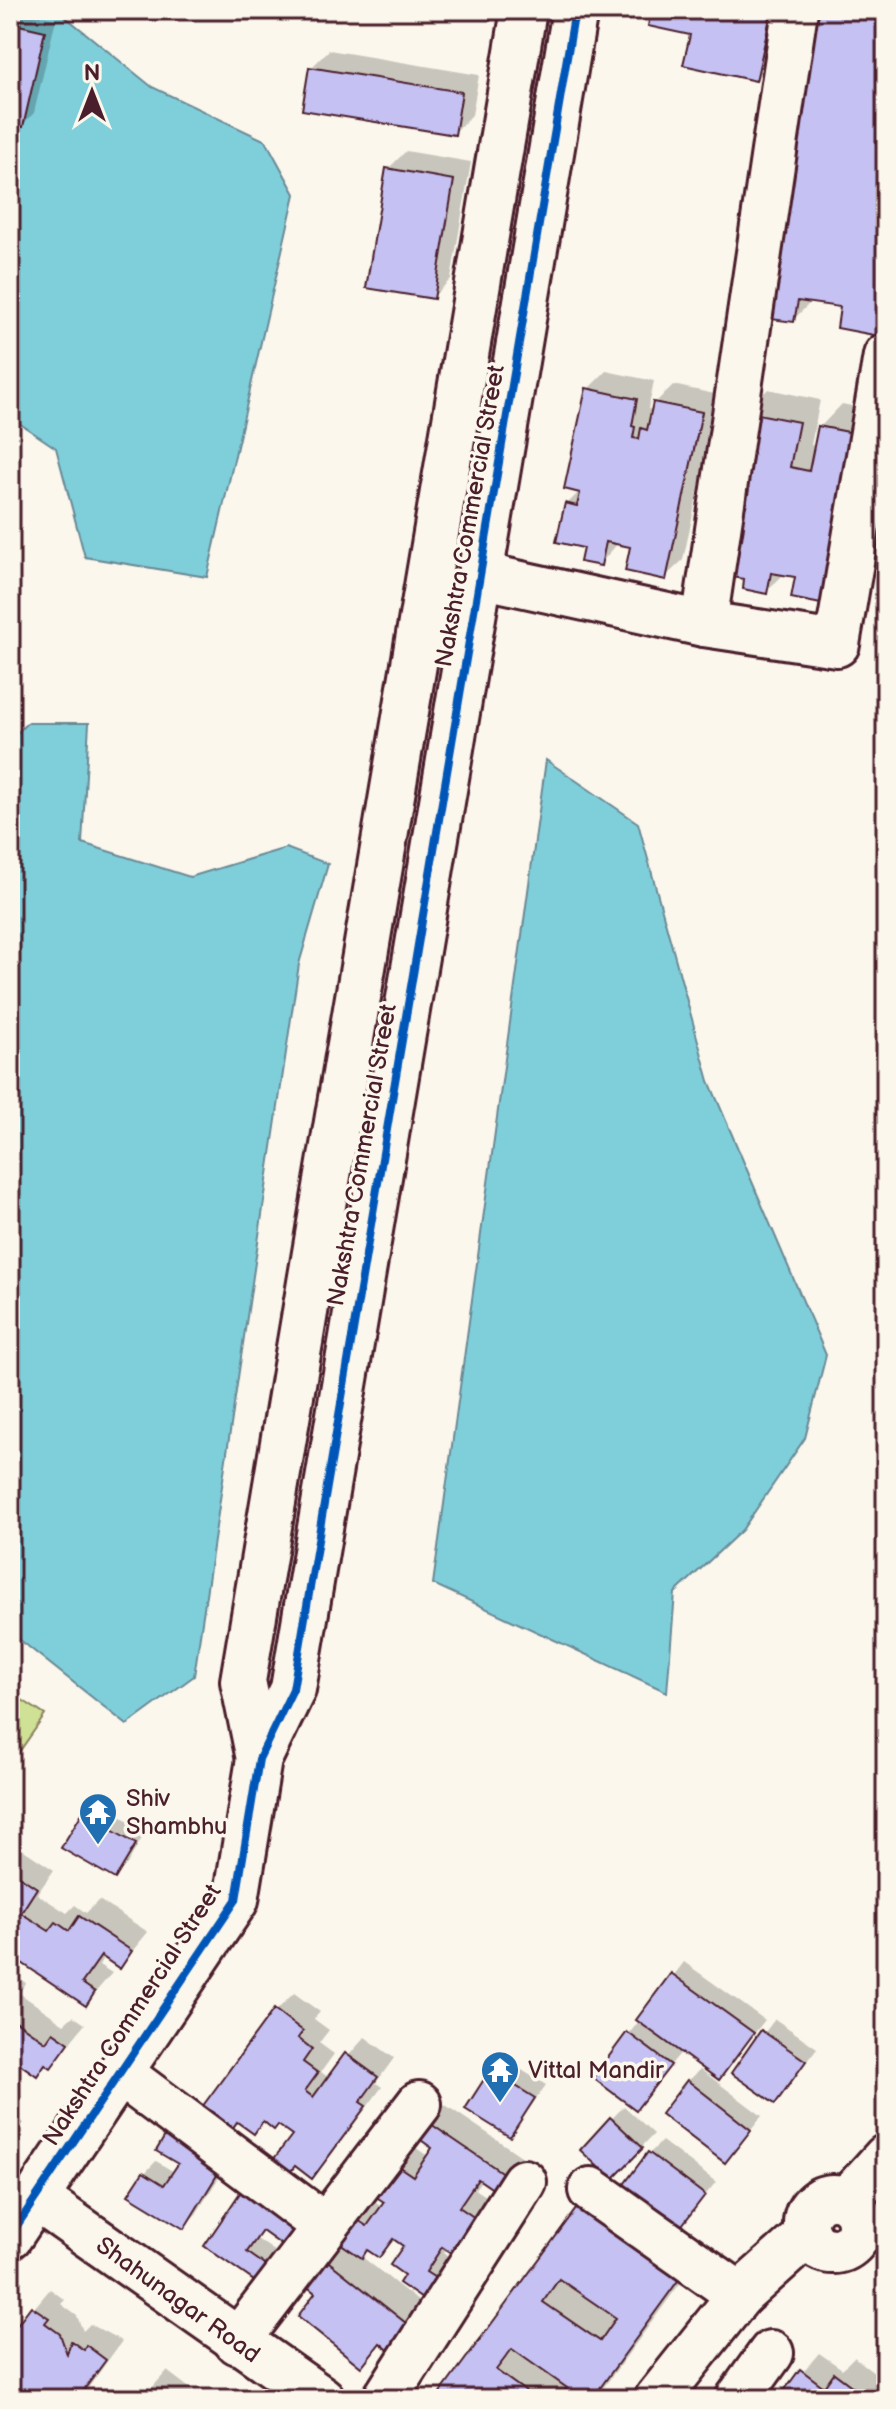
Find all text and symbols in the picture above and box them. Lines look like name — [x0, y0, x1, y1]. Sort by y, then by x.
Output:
north arrow — [52, 52, 132, 132]
text: N — [84, 60, 100, 87]
street label: Nakshtra Commercial Street — [429, 362, 511, 669]
street label: Nakshtra Commercial Street — [321, 1001, 403, 1308]
place label: Shiv Shambhu — [126, 1784, 227, 1841]
temple icon: Shiv Shambhu — [77, 1791, 119, 1846]
street label: Nakshtra Commercial Street — [36, 1878, 228, 2151]
temple icon: Vittal Mandir — [479, 2049, 521, 2104]
place label: Vittal Mandir — [528, 2056, 664, 2085]
street label: Shahunagar Road — [90, 2231, 266, 2369]

